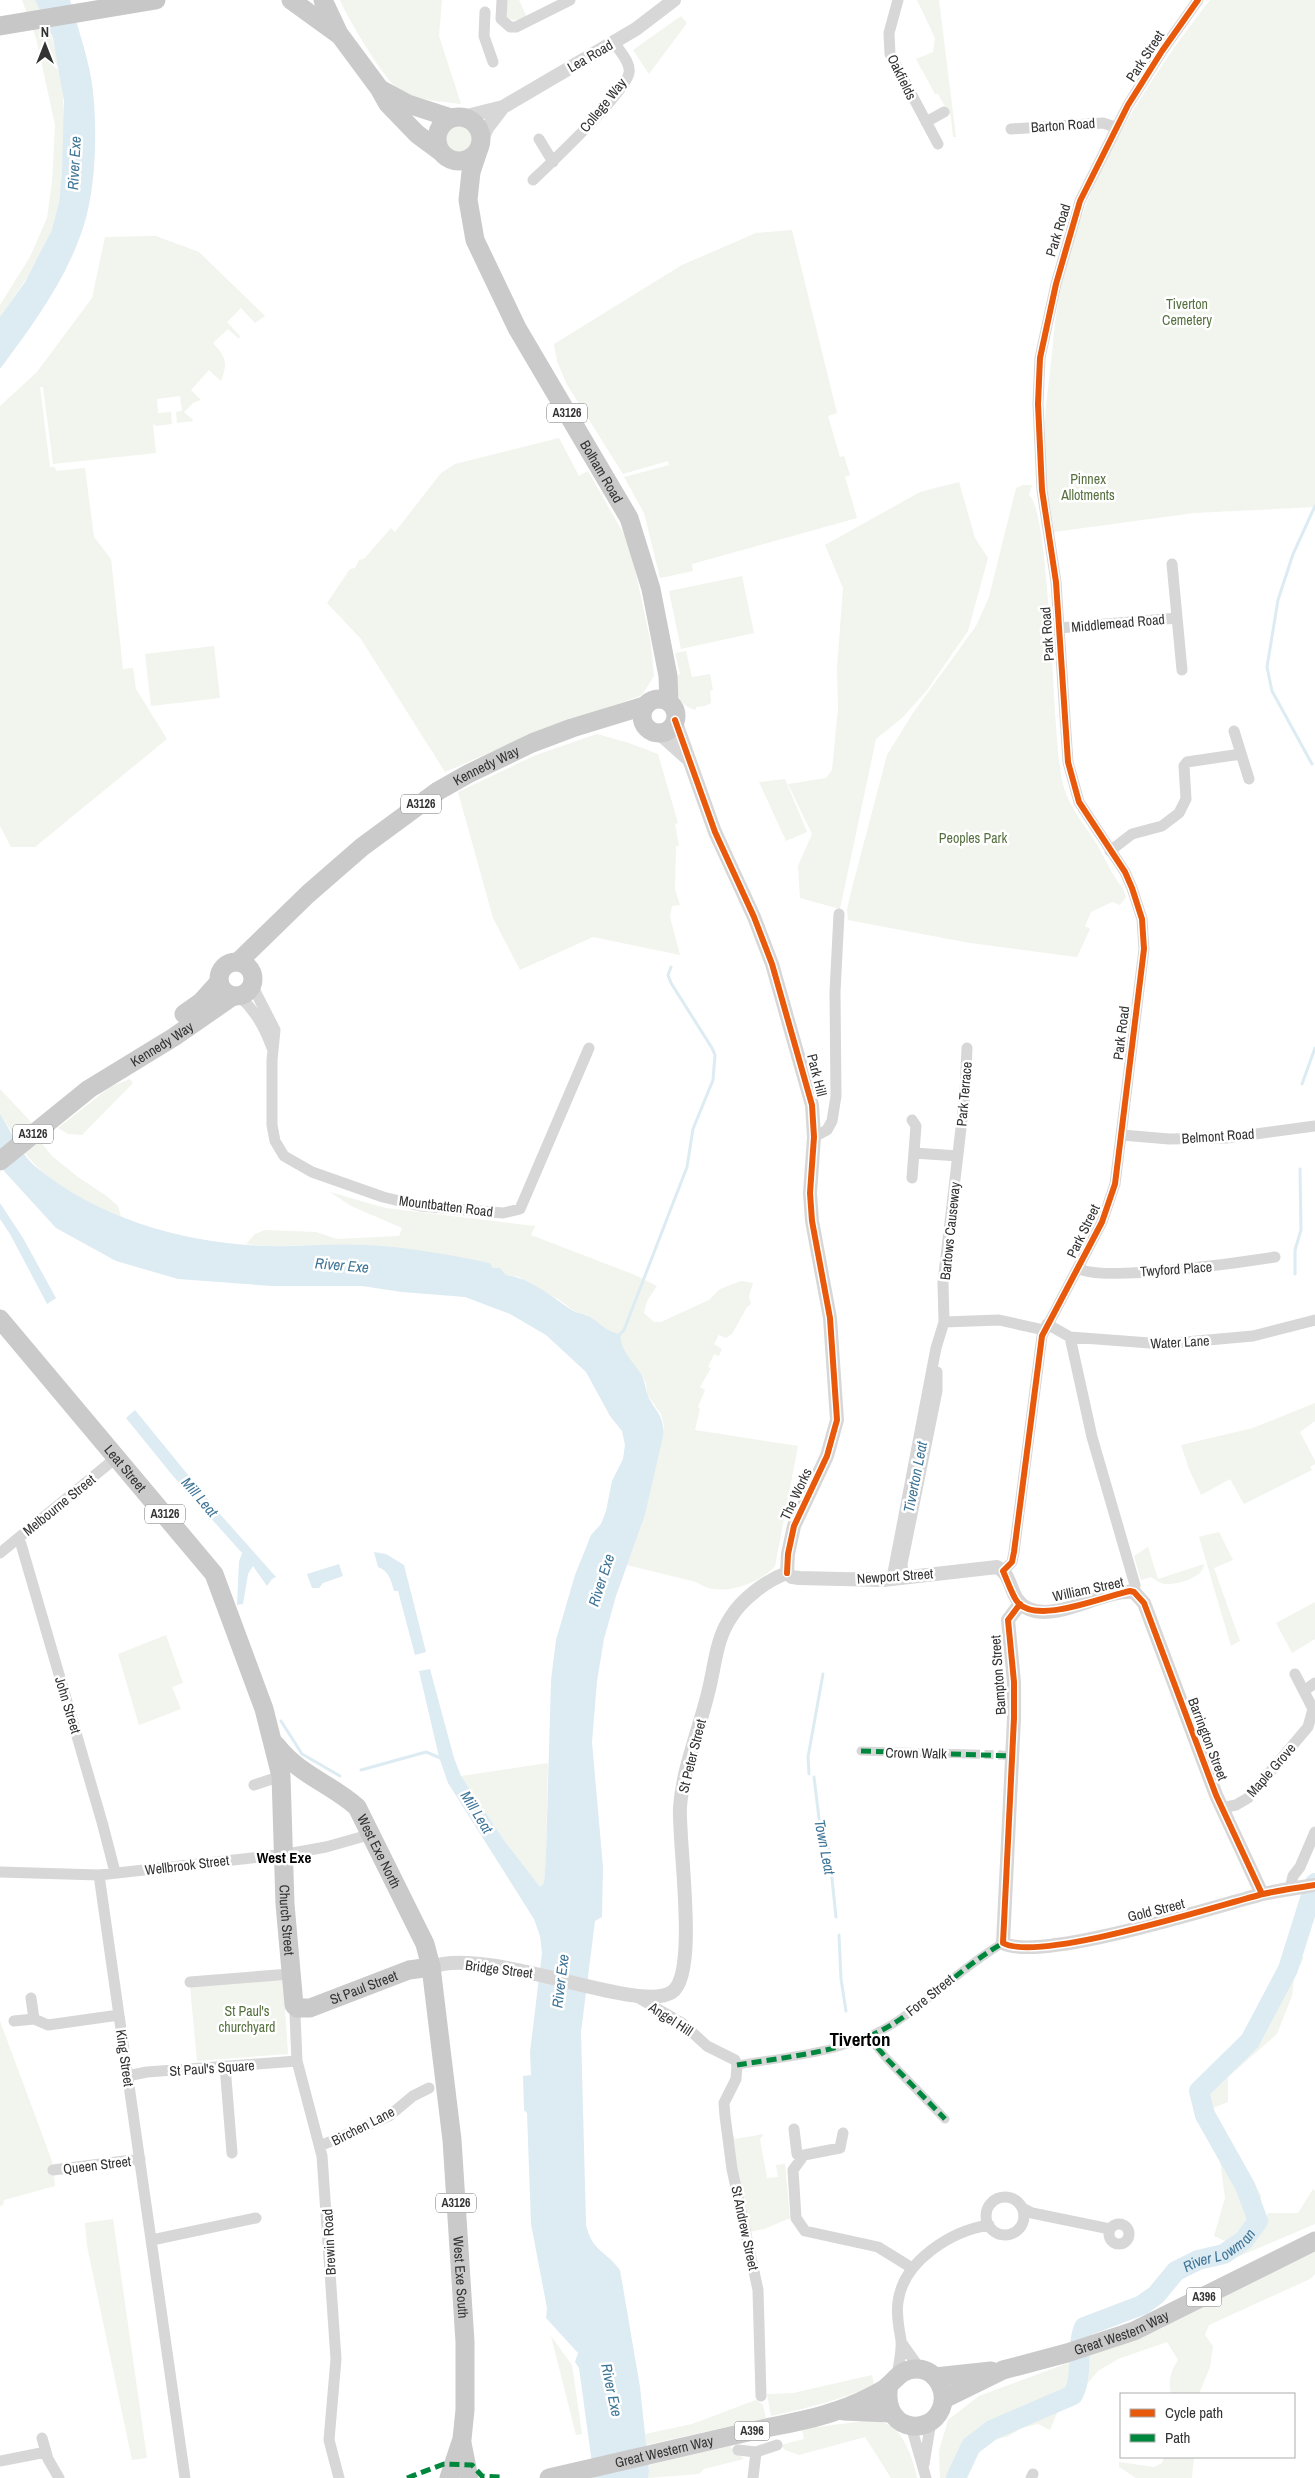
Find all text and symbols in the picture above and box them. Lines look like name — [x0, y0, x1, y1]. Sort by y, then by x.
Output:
north arrow — [20, 20, 70, 70]
text: N — [41, 23, 49, 41]
street label: Park Street — [1122, 27, 1168, 85]
street label: Lea Road — [564, 36, 616, 76]
street label: Oakfields — [883, 51, 921, 103]
street label: College Way — [576, 74, 630, 136]
street label: Barton Road — [1030, 114, 1096, 136]
water label: River Exe — [62, 135, 86, 191]
street label: Park Road — [1041, 201, 1075, 259]
park label: Tiverton Cemetery — [1162, 295, 1212, 329]
road number: A3126 — [547, 403, 587, 422]
street label: Bolham Road — [576, 437, 627, 506]
park label: Pinnex Allotments — [1060, 470, 1115, 504]
street label: Park Road — [1036, 606, 1058, 662]
street label: Middlemead Road — [1070, 610, 1166, 636]
street label: Kennedy Way — [450, 742, 522, 790]
road number: A3126 — [401, 794, 441, 814]
park label: Peoples Park — [939, 829, 1007, 847]
street label: Park Road — [1109, 1005, 1133, 1061]
street label: Kennedy Way — [127, 1017, 197, 1071]
street label: Park Hill — [803, 1052, 831, 1098]
street label: Park Terrace — [952, 1061, 976, 1127]
road number: A3126 — [13, 1124, 53, 1144]
street label: Belmont Road — [1181, 1124, 1255, 1148]
street label: Bartows Causeway — [936, 1181, 964, 1281]
street label: Mountbatten Road — [398, 1191, 494, 1221]
street label: Park Street — [1062, 1201, 1104, 1261]
water label: River Exe — [314, 1252, 370, 1278]
street label: Twyford Place — [1139, 1258, 1213, 1280]
street label: Water Lane — [1150, 1331, 1210, 1353]
water label: Tiverton Leat — [898, 1439, 932, 1514]
street label: Leat Street — [100, 1441, 150, 1496]
street label: The Works — [776, 1465, 816, 1523]
street label: Melbourne Street — [19, 1470, 99, 1540]
water label: Mill Leat — [177, 1473, 224, 1522]
road number: A3126 — [145, 1505, 185, 1524]
water label: River Exe — [583, 1551, 619, 1609]
street label: Newport Street — [856, 1564, 934, 1588]
street label: William Street — [1051, 1573, 1125, 1605]
street label: Bampton Street — [986, 1635, 1010, 1715]
street label: John Street — [51, 1674, 85, 1736]
street label: Barrington Street — [1184, 1695, 1232, 1783]
street label: St Peter Street — [674, 1717, 710, 1795]
street label: Maple Grove — [1243, 1739, 1299, 1801]
street label: Crown Walk — [885, 1743, 947, 1763]
water label: Mill Leat — [456, 1787, 499, 1838]
street label: West Exe North — [353, 1811, 405, 1891]
water label: Town Leat — [809, 1818, 841, 1877]
district label: West Exe — [257, 1847, 311, 1868]
street label: Wellbrook Street — [144, 1851, 230, 1879]
street label: Church Street — [275, 1884, 299, 1956]
street label: Gold Street — [1126, 1894, 1186, 1926]
water label: River Exe — [546, 1953, 574, 2009]
street label: Bridge Street — [464, 1956, 534, 1982]
street label: St Paul Street — [327, 1966, 400, 2009]
street label: Fore Street — [902, 1970, 958, 2020]
street label: Angel Hill — [645, 1998, 697, 2040]
park label: St Paul's churchyard — [219, 2002, 275, 2036]
district label: Tiverton — [829, 2026, 891, 2052]
street label: King Street — [112, 2028, 138, 2088]
street label: St Paul's Square — [169, 2056, 255, 2080]
street label: Birchen Lane — [328, 2102, 398, 2150]
street label: Queen Street — [62, 2152, 132, 2178]
street label: St Andrew Street — [727, 2184, 763, 2272]
road number: A3126 — [436, 2194, 476, 2212]
street label: Brewin Road — [318, 2208, 340, 2276]
water label: River Lowman — [1179, 2224, 1260, 2277]
street label: West Exe South — [449, 2236, 472, 2319]
road number: A396 — [1186, 2288, 1222, 2306]
street label: Great Western Way — [1072, 2306, 1172, 2359]
water label: River Exe — [596, 2361, 628, 2419]
legend — [1120, 2393, 1295, 2458]
text: Cycle path — [1165, 2402, 1223, 2423]
road number: A396 — [734, 2422, 770, 2440]
text: Path — [1165, 2427, 1190, 2448]
street label: Great Western Way — [613, 2431, 715, 2472]

